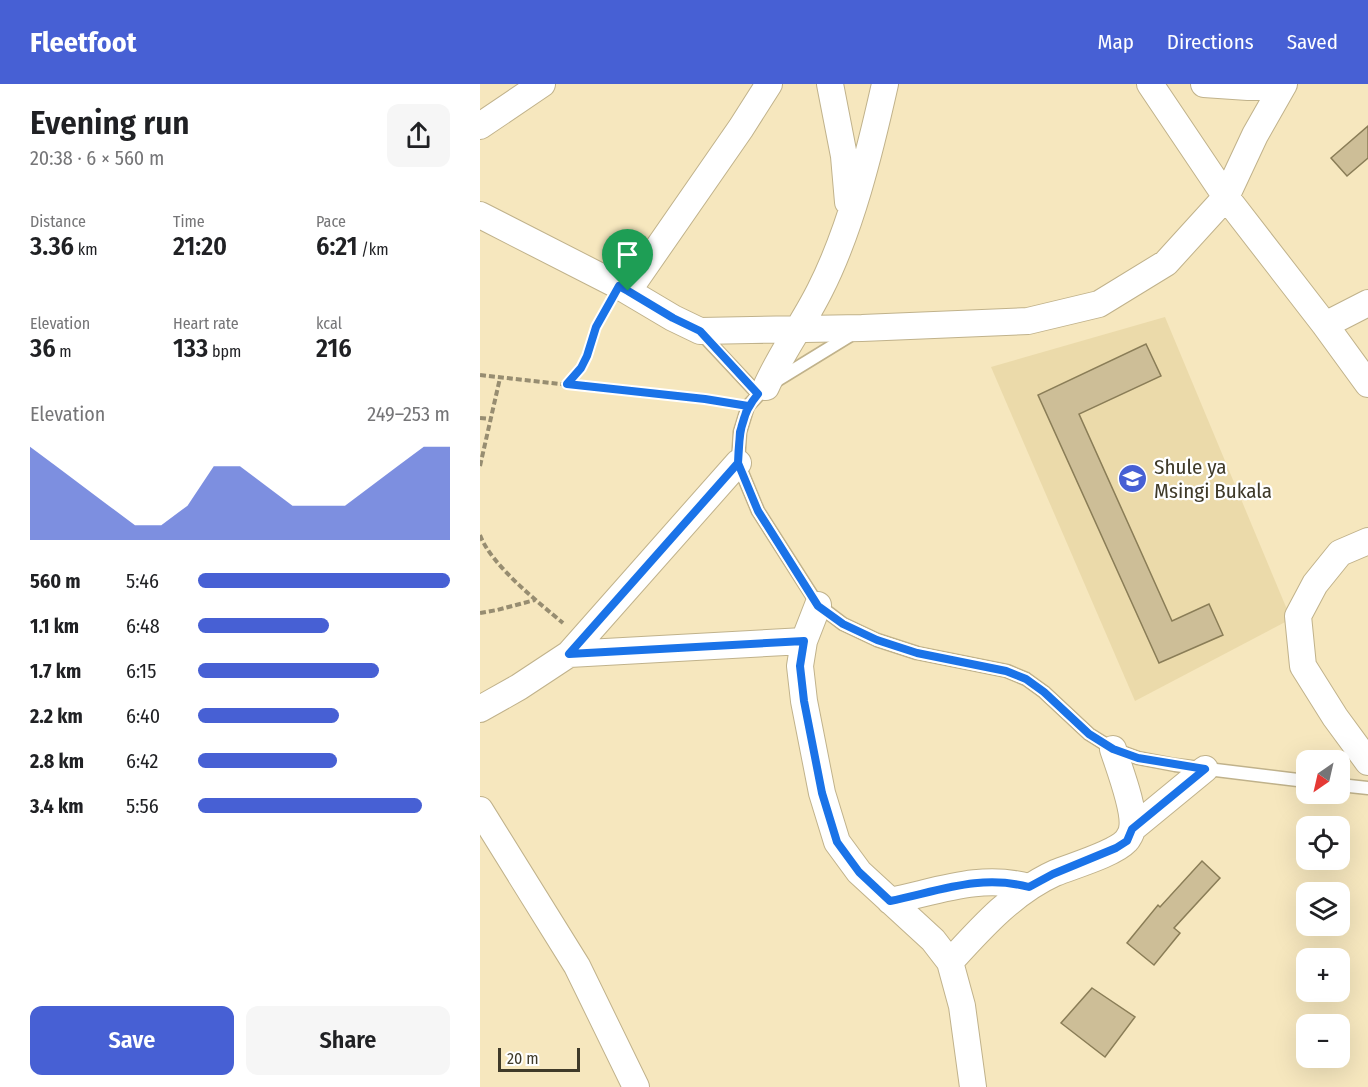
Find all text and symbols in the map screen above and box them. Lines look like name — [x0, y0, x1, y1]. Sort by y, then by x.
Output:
text: Fleetfoot — [30, 26, 137, 59]
text: Map — [1097, 29, 1134, 55]
text: Directions — [1167, 29, 1254, 55]
text: Saved — [1287, 29, 1338, 55]
text: Evening run — [30, 103, 190, 143]
button: share — [387, 104, 450, 167]
text: 20:38 · 6 × 560 m — [30, 146, 164, 170]
text: Distance — [30, 212, 86, 231]
text: Time — [173, 212, 205, 231]
text: Pace — [316, 212, 346, 231]
pin — [602, 229, 653, 291]
text: 3.36 — [30, 231, 74, 262]
text: 21:20 — [173, 231, 227, 262]
text: 6:21 — [316, 231, 358, 262]
icon: arrive — [611, 238, 644, 271]
text: km — [74, 240, 98, 259]
text: /km — [358, 240, 389, 259]
text: Elevation — [30, 314, 90, 333]
text: Heart rate — [173, 314, 239, 333]
text: kcal — [316, 314, 342, 333]
text: 36 — [30, 333, 56, 364]
text: 133 — [173, 333, 208, 364]
text: 216 — [316, 333, 352, 364]
text: m — [56, 342, 72, 361]
text: bpm — [208, 342, 241, 361]
text: Elevation — [30, 402, 105, 426]
text: 249–253 m — [367, 402, 450, 426]
place label: Shule ya Msingi Bukala — [1154, 454, 1272, 504]
school or university icon: Shule ya Msingi Bukala — [1117, 463, 1149, 495]
text: 560 m — [30, 569, 81, 593]
text: 5:46 — [126, 569, 159, 593]
text: 1.1 km — [30, 614, 79, 638]
text: 6:48 — [126, 614, 160, 638]
text: 1.7 km — [30, 659, 81, 683]
text: 6:15 — [126, 659, 156, 683]
text: 2.2 km — [30, 704, 83, 728]
text: 6:40 — [126, 704, 160, 728]
text: 2.8 km — [30, 749, 84, 773]
text: 6:42 — [126, 749, 158, 773]
north arrow — [1296, 750, 1350, 804]
map controls — [1296, 750, 1350, 1068]
text: 3.4 km — [30, 794, 83, 818]
text: 5:56 — [126, 794, 159, 818]
button: locate — [1296, 816, 1350, 870]
button: layers — [1296, 882, 1350, 936]
button: + — [1296, 948, 1350, 1002]
button: Save — [30, 1006, 234, 1075]
button: Share — [246, 1006, 450, 1075]
button: − — [1296, 1014, 1350, 1068]
scale bar — [498, 1045, 580, 1072]
text: 20 m — [507, 1049, 538, 1068]

